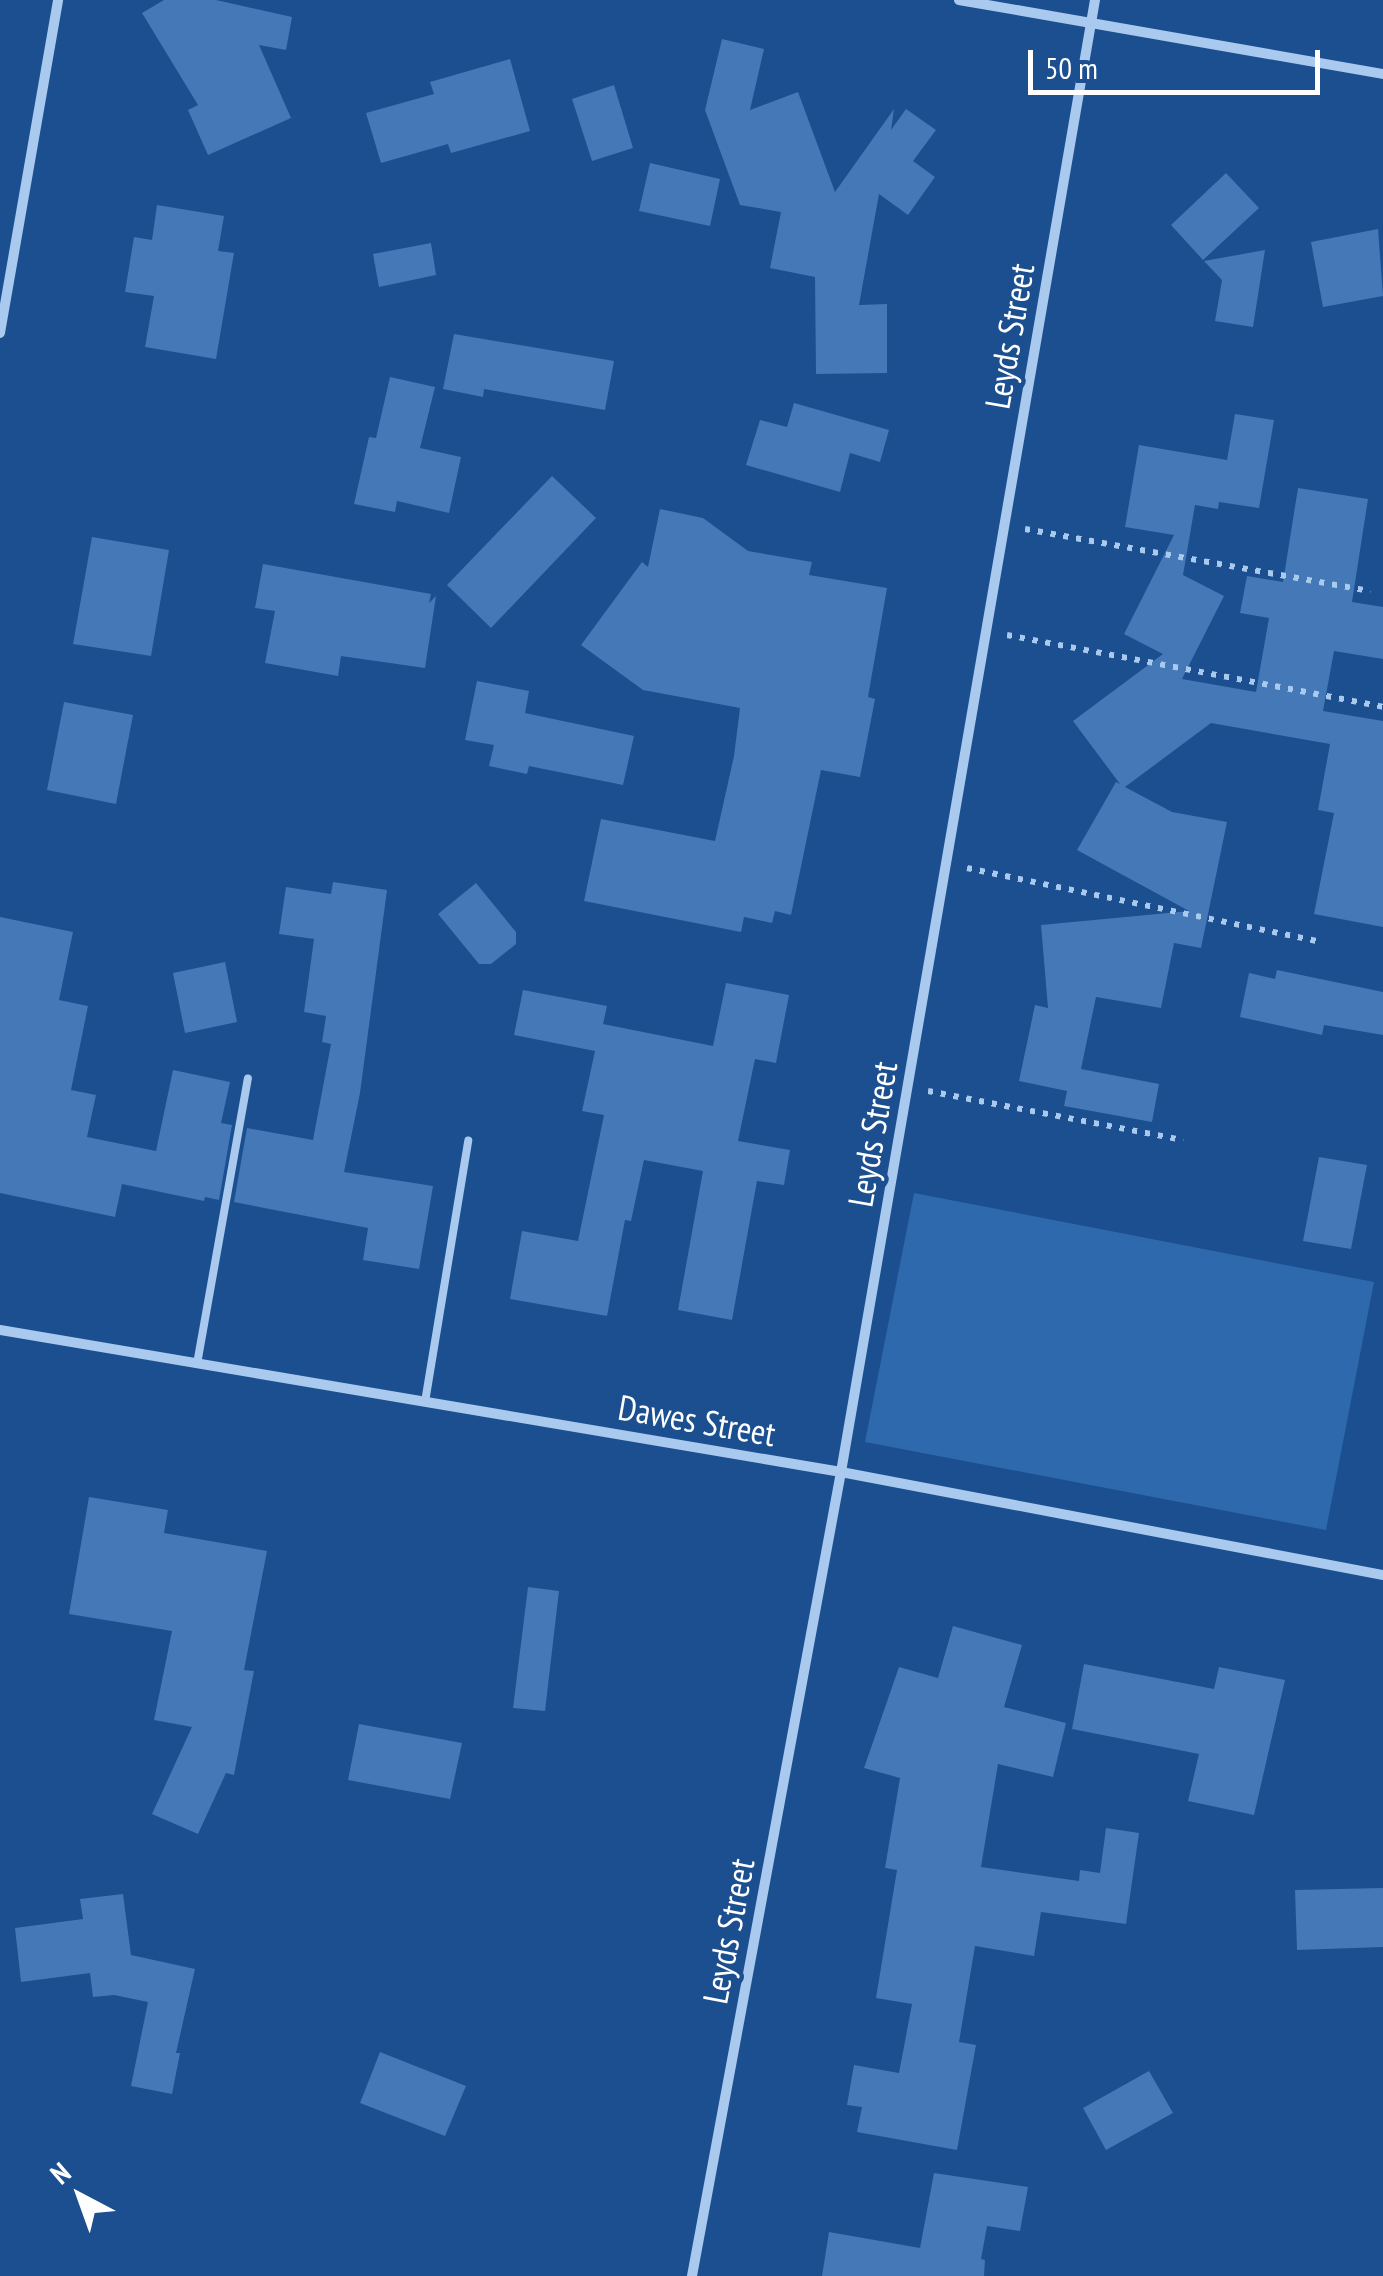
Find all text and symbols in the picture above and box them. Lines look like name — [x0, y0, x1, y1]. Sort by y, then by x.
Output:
scale bar — [1033, 30, 1326, 92]
text: 50 m — [1045, 48, 1098, 87]
street label: Leyds Street — [976, 260, 1042, 412]
street label: Leyds Street — [839, 1058, 905, 1210]
street label: Dawes Street — [615, 1386, 779, 1454]
street label: Leyds Street — [693, 1855, 763, 2007]
north arrow — [30, 2146, 130, 2246]
text: N — [42, 2154, 78, 2192]

